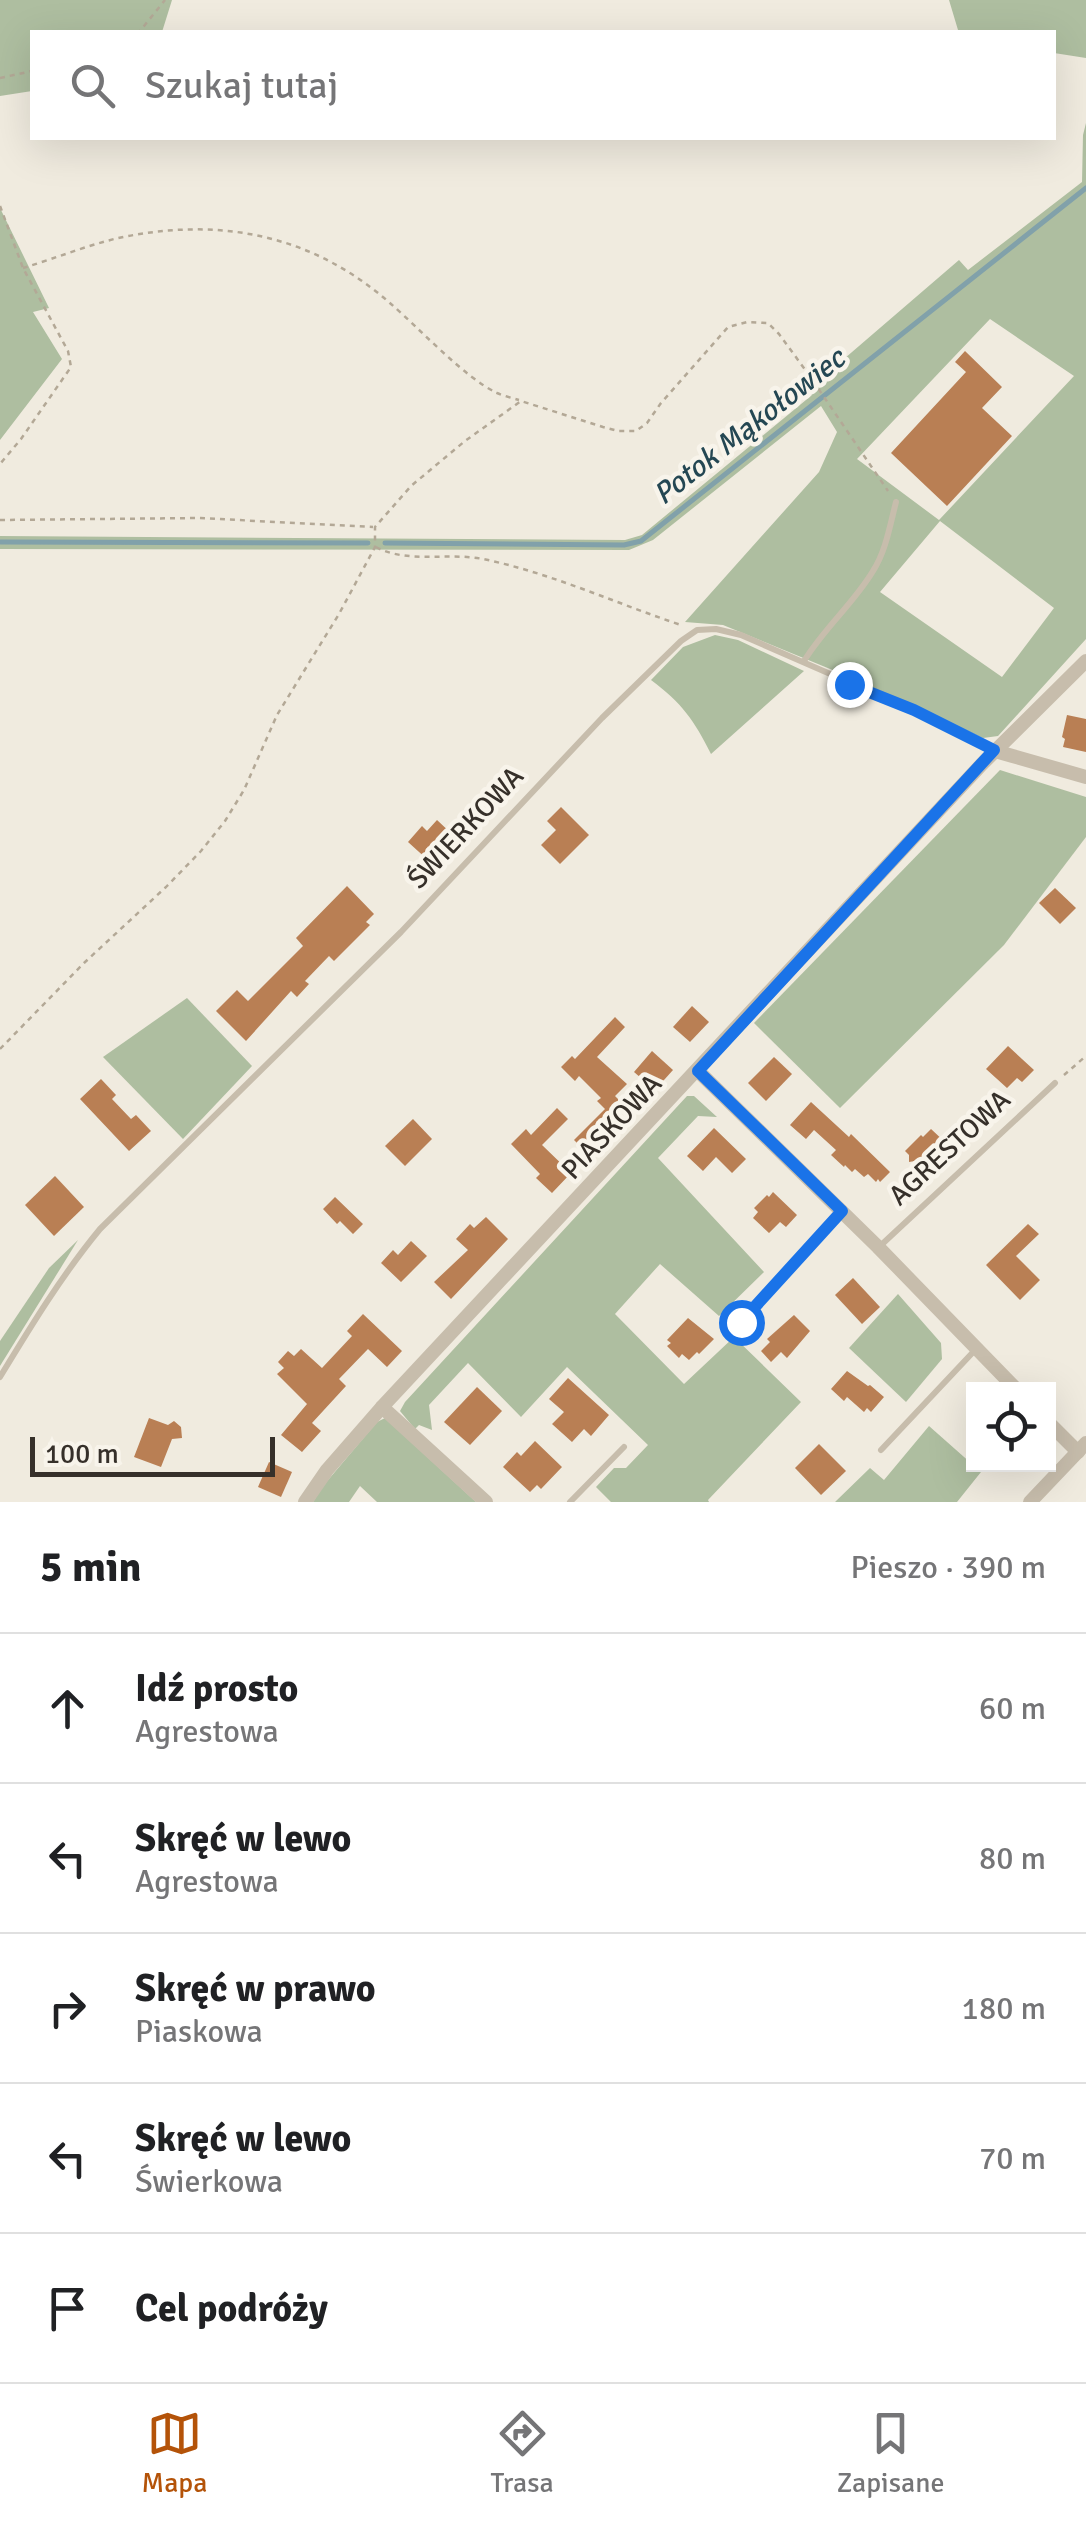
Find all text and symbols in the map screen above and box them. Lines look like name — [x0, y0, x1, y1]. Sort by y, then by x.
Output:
search box — [30, 30, 1056, 140]
icon: search — [65, 58, 120, 113]
text: Szukaj tutaj — [145, 62, 338, 109]
water label: Potok Mąkołowiec — [646, 339, 854, 513]
route end — [827, 662, 873, 708]
street label: ŚWIERKOWA — [401, 760, 531, 896]
street label: PIASKOWA — [554, 1067, 669, 1186]
street label: AGRESTOWA — [882, 1083, 1017, 1213]
route start — [719, 1300, 765, 1346]
map controls — [966, 1382, 1056, 1472]
button: locate — [966, 1382, 1056, 1472]
scale bar — [30, 1432, 275, 1476]
text: 100 m — [45, 1437, 119, 1471]
text: 5 min — [40, 1542, 141, 1593]
text: Pieszo · 390 m — [850, 1548, 1046, 1587]
text: Idź prosto — [135, 1665, 298, 1712]
icon: ahead — [40, 1681, 95, 1736]
text: 60 m — [979, 1689, 1046, 1728]
text: Agrestowa — [135, 1712, 279, 1751]
text: Skręć w lewo — [135, 1815, 351, 1862]
icon: left — [40, 1831, 95, 1886]
text: 80 m — [979, 1839, 1046, 1878]
text: Agrestowa — [135, 1862, 279, 1901]
text: Skręć w prawo — [135, 1965, 376, 2012]
icon: right — [40, 1981, 95, 2036]
text: 180 m — [962, 1989, 1046, 2028]
text: Piaskowa — [135, 2012, 263, 2051]
text: Skręć w lewo — [135, 2115, 351, 2162]
icon: left — [40, 2131, 95, 2186]
text: 70 m — [979, 2139, 1046, 2178]
text: Świerkowa — [135, 2162, 283, 2201]
icon: arrive — [40, 2281, 95, 2336]
text: Cel podróży — [135, 2285, 328, 2332]
tab: Mapa — [142, 2406, 207, 2500]
tab: Trasa — [491, 2406, 554, 2500]
tab: Zapisane — [837, 2406, 944, 2500]

